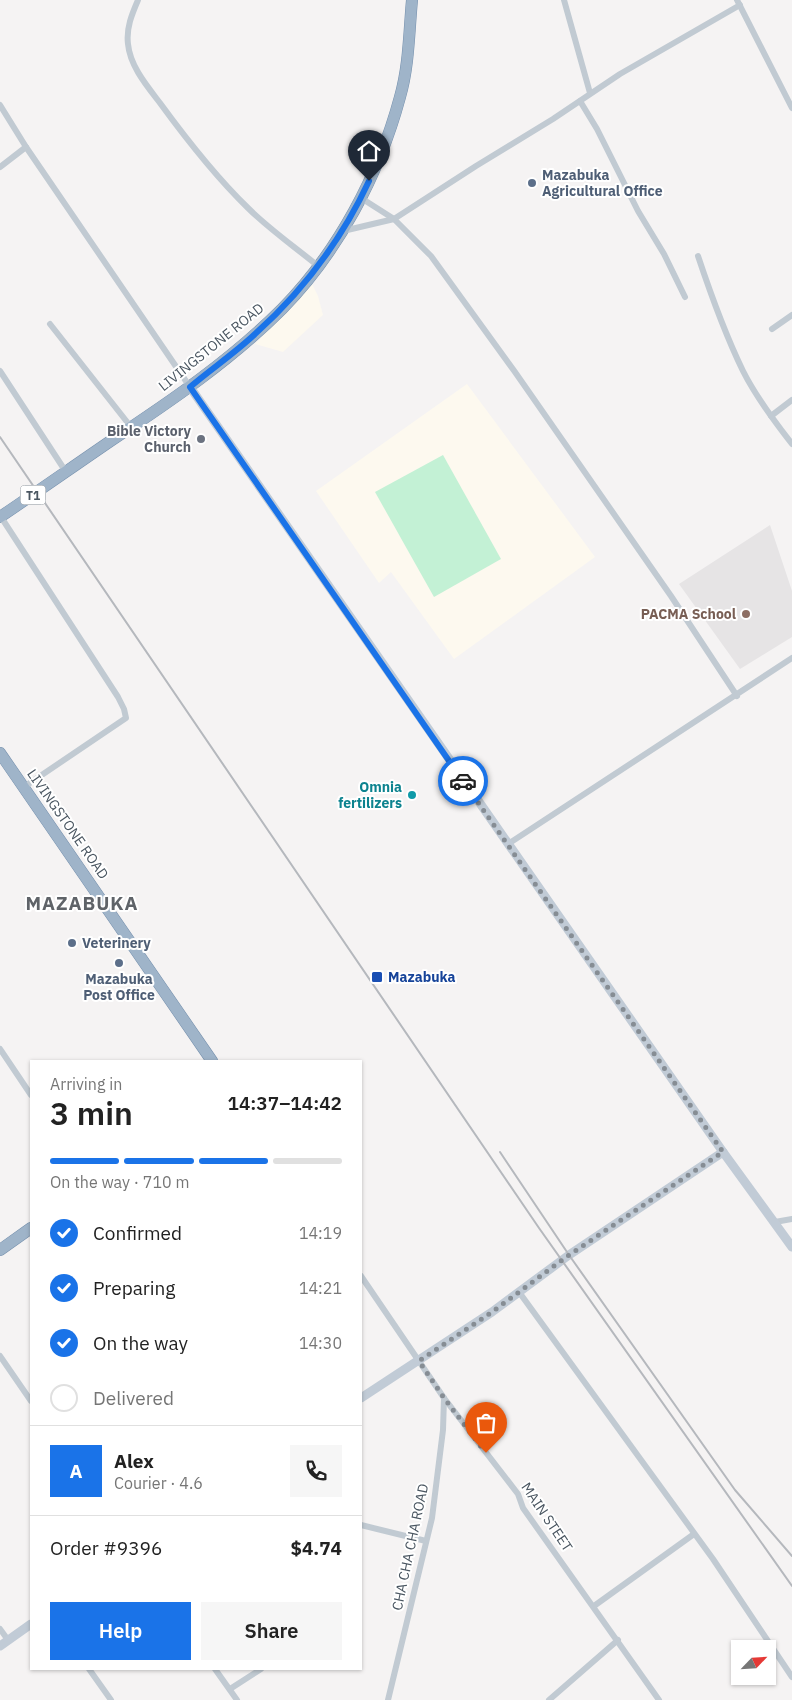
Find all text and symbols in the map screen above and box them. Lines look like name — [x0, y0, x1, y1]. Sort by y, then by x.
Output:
pin — [348, 130, 390, 181]
icon: home — [355, 137, 383, 165]
place label: Mazabuka Agricultural Office — [542, 166, 663, 200]
marker: Mazabuka Agricultural Office — [526, 177, 538, 189]
street label: LIVINGSTONE ROAD — [155, 299, 267, 395]
place label: Bible Victory Church — [107, 422, 192, 456]
marker: Bible Victory Church — [195, 433, 207, 445]
road number: T1 — [20, 486, 46, 504]
place label: PACMA School — [641, 605, 736, 623]
marker: PACMA School — [740, 608, 752, 620]
courier — [438, 756, 488, 806]
street label: LIVINGSTONE ROAD — [23, 766, 113, 882]
icon: car — [449, 767, 477, 795]
place label: Omnia fertilizers — [338, 778, 402, 812]
marker: Omnia fertilizers — [406, 789, 418, 801]
district label: MAZABUKA — [25, 891, 139, 915]
place label: Veterinery — [82, 934, 151, 952]
marker: Veterinery — [66, 937, 78, 949]
marker: Mazabuka Post Office — [113, 957, 125, 969]
place label: Mazabuka — [388, 968, 456, 986]
place label: Mazabuka Post Office — [83, 970, 155, 1004]
marker: Mazabuka — [370, 970, 384, 984]
text: Arriving in — [50, 1074, 122, 1094]
text: 14:37–14:42 — [228, 1091, 342, 1115]
text: 3 min — [50, 1092, 133, 1134]
text: On the way · 710 m — [50, 1172, 189, 1192]
icon: check — [50, 1219, 78, 1247]
text: Confirmed — [93, 1221, 182, 1245]
text: 14:19 — [299, 1223, 342, 1243]
icon: check — [50, 1274, 78, 1302]
text: Preparing — [93, 1276, 175, 1300]
text: 14:21 — [299, 1278, 342, 1298]
icon: check — [50, 1329, 78, 1357]
text: On the way — [93, 1331, 188, 1355]
text: 14:30 — [299, 1333, 342, 1353]
text: Delivered — [93, 1386, 174, 1410]
pin — [465, 1402, 507, 1453]
icon: bag — [472, 1409, 500, 1437]
button: phone — [290, 1445, 342, 1497]
text: Alex — [114, 1449, 154, 1473]
text: A — [69, 1459, 83, 1483]
text: Courier · 4.6 — [114, 1473, 203, 1493]
street label: MAIN STEET — [517, 1479, 577, 1555]
street label: CHA CHA CHA ROAD — [388, 1482, 432, 1612]
text: Order #9396 — [50, 1536, 162, 1560]
text: $4.74 — [290, 1536, 342, 1560]
button: Help — [50, 1602, 191, 1660]
button: Share — [201, 1602, 342, 1660]
north arrow — [731, 1640, 776, 1685]
map controls — [731, 1640, 776, 1685]

